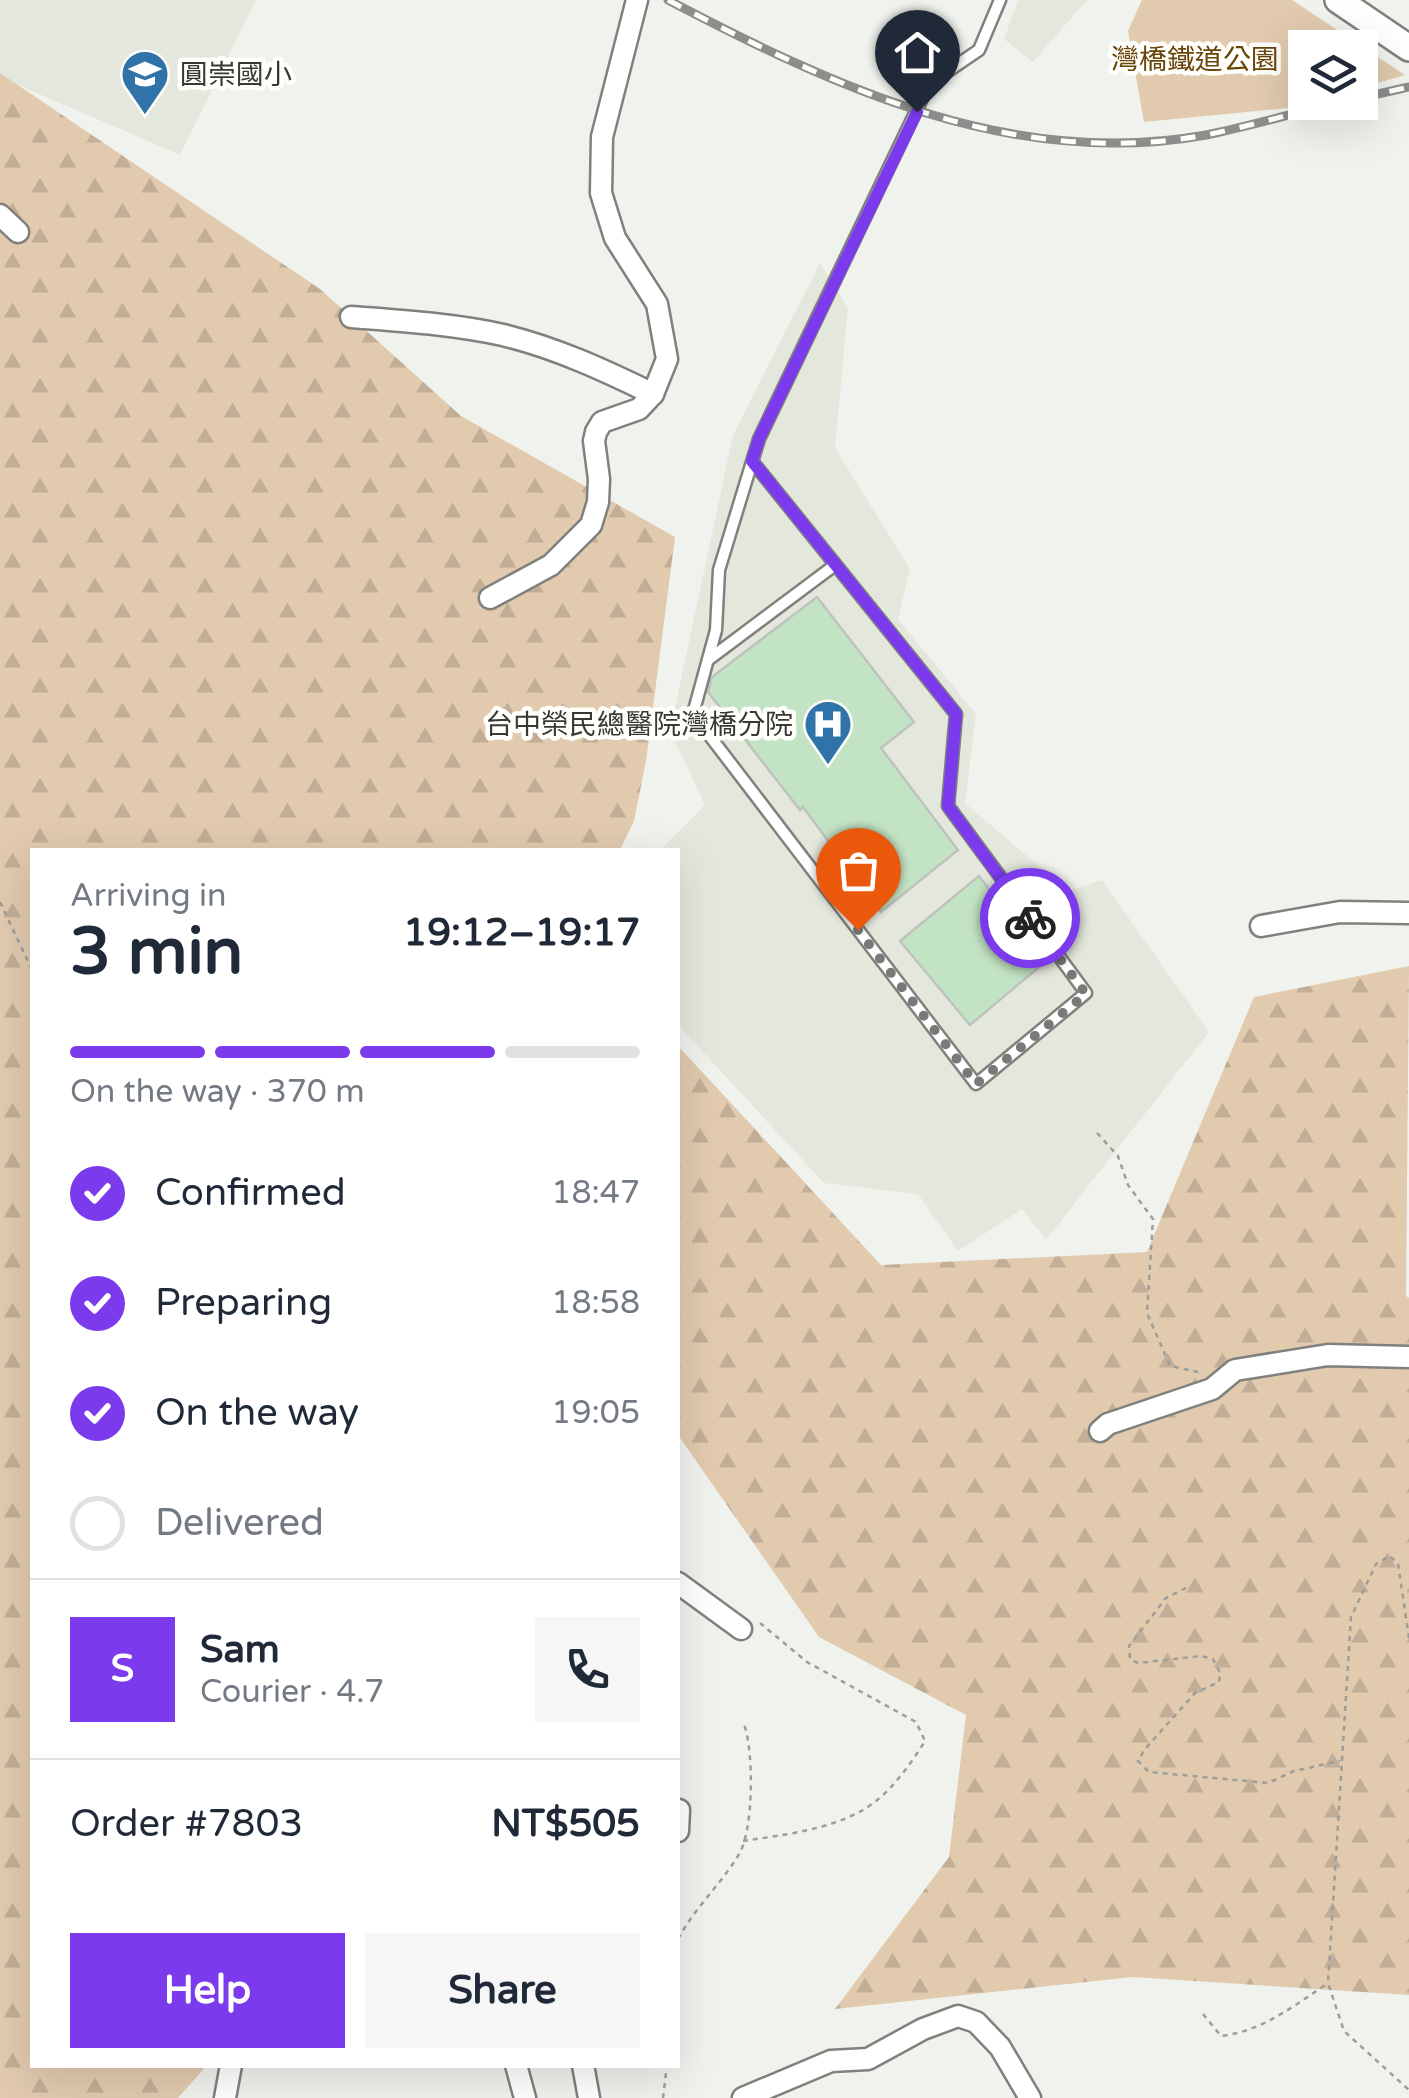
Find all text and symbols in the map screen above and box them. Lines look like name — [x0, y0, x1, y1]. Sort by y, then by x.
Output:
pin — [875, 10, 960, 113]
icon: home — [890, 25, 945, 80]
map controls — [1288, 30, 1378, 120]
button: layers — [1288, 30, 1378, 120]
park label: 灣橋鐵道公園 — [1111, 43, 1279, 77]
school or university icon: 圓崇國小 — [119, 48, 171, 116]
place label: 圓崇國小 — [180, 58, 292, 92]
hospital icon: 台中榮民總醫院灣橋分院 — [802, 698, 854, 766]
place label: 台中榮民總醫院灣橋分院 — [485, 708, 793, 742]
pin — [816, 828, 901, 931]
icon: bag — [831, 843, 886, 898]
courier — [980, 868, 1080, 968]
text: Arriving in — [70, 877, 227, 915]
icon: bike — [1003, 891, 1058, 946]
text: 19:12–19:17 — [403, 910, 640, 956]
text: 3 min — [70, 913, 243, 992]
text: On the way · 370 m — [70, 1073, 365, 1111]
icon: check — [70, 1166, 125, 1221]
text: Confirmed — [155, 1170, 346, 1216]
text: 18:47 — [551, 1174, 640, 1212]
icon: check — [70, 1276, 125, 1331]
text: Preparing — [155, 1280, 332, 1326]
text: 18:58 — [551, 1284, 640, 1322]
icon: check — [70, 1386, 125, 1441]
text: On the way — [155, 1390, 359, 1436]
text: 19:05 — [551, 1394, 640, 1432]
text: Delivered — [155, 1500, 324, 1546]
button: phone — [535, 1617, 640, 1722]
text: Sam — [200, 1627, 280, 1673]
text: S — [111, 1646, 134, 1692]
text: Courier · 4.7 — [200, 1673, 384, 1711]
text: Order #7803 — [70, 1801, 303, 1847]
text: NT$505 — [491, 1801, 640, 1847]
button: Help — [70, 1933, 345, 2048]
button: Share — [365, 1933, 640, 2048]

